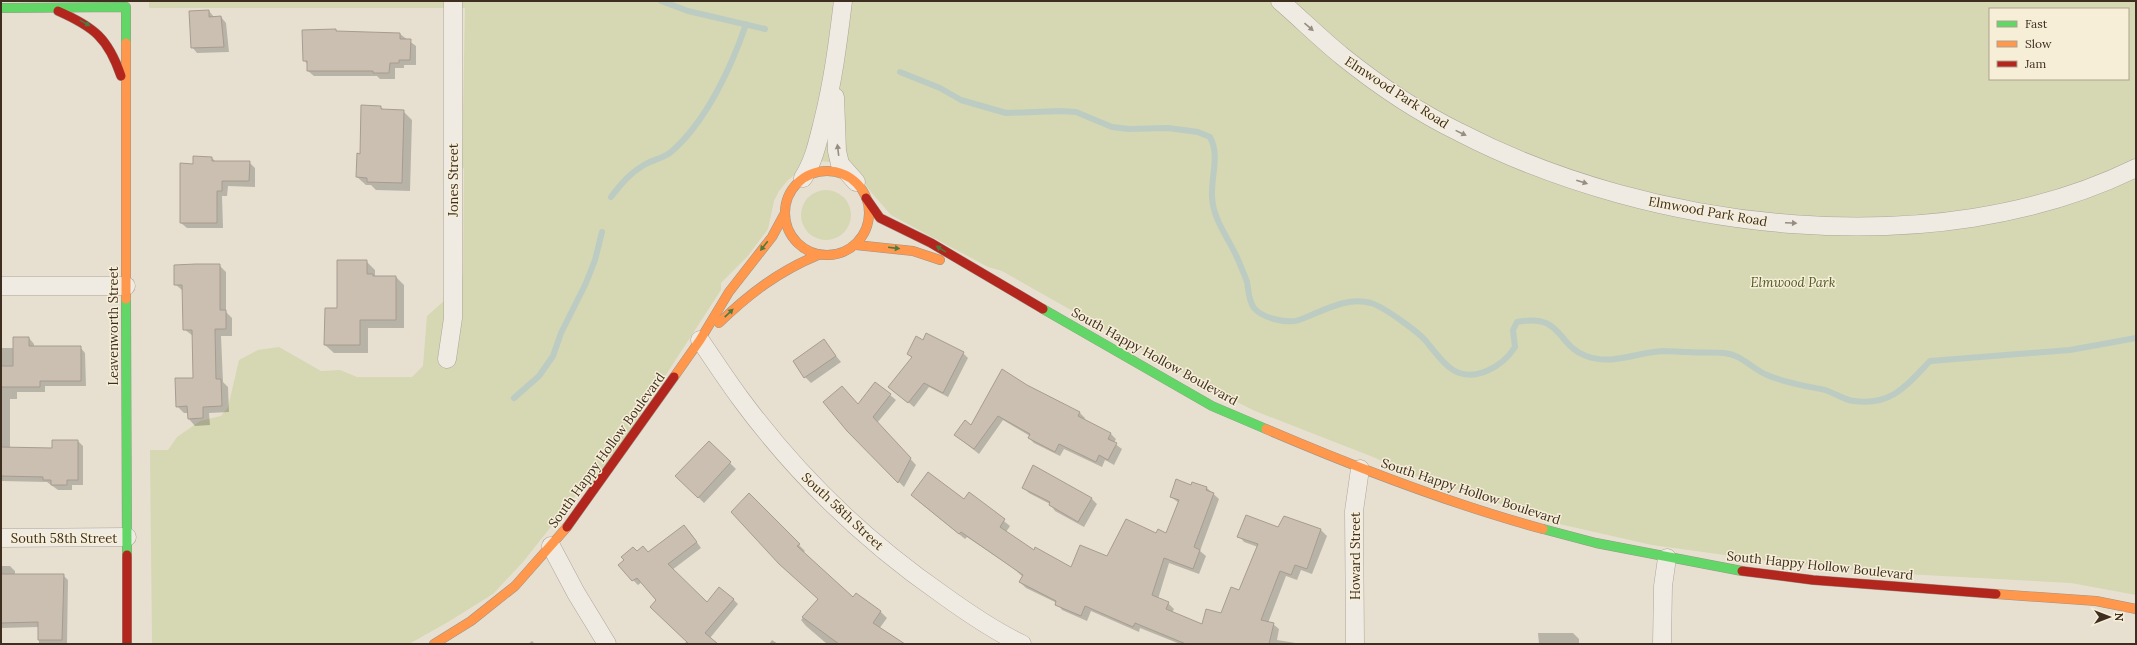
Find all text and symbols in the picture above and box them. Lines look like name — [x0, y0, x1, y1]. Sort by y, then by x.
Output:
legend — [1989, 8, 2129, 80]
text: Fast — [2025, 16, 2048, 31]
one-way arrow — [79, 20, 91, 27]
one-way arrow — [1304, 22, 1315, 31]
text: Slow — [2025, 36, 2052, 51]
street label: Elmwood Park Road — [1342, 52, 1452, 132]
text: Jam — [2024, 56, 2046, 71]
one-way arrow — [1455, 130, 1467, 136]
street label: Jones Street — [445, 143, 462, 218]
one-way arrow — [834, 144, 841, 156]
one-way arrow — [1576, 179, 1588, 185]
street label: Elmwood Park Road — [1647, 193, 1769, 230]
one-way arrow — [1785, 220, 1797, 227]
one-way arrow — [760, 241, 769, 252]
one-way arrow — [888, 245, 900, 251]
one-way arrow — [935, 246, 947, 253]
street label: Leavenworth Street — [105, 267, 122, 385]
park label: Elmwood Park — [1751, 274, 1836, 291]
street label: South Happy Hollow Boulevard — [1069, 304, 1241, 409]
one-way arrow — [724, 309, 733, 318]
street label: South Happy Hollow Boulevard — [544, 369, 669, 531]
street label: South Happy Hollow Boulevard — [1379, 454, 1563, 529]
street label: South 58th Street — [798, 469, 887, 554]
street label: Howard Street — [1347, 512, 1364, 600]
street label: South 58th Street — [11, 530, 117, 547]
street label: South Happy Hollow Boulevard — [1726, 547, 1914, 584]
north arrow — [2089, 597, 2129, 637]
text: N — [2112, 613, 2126, 622]

